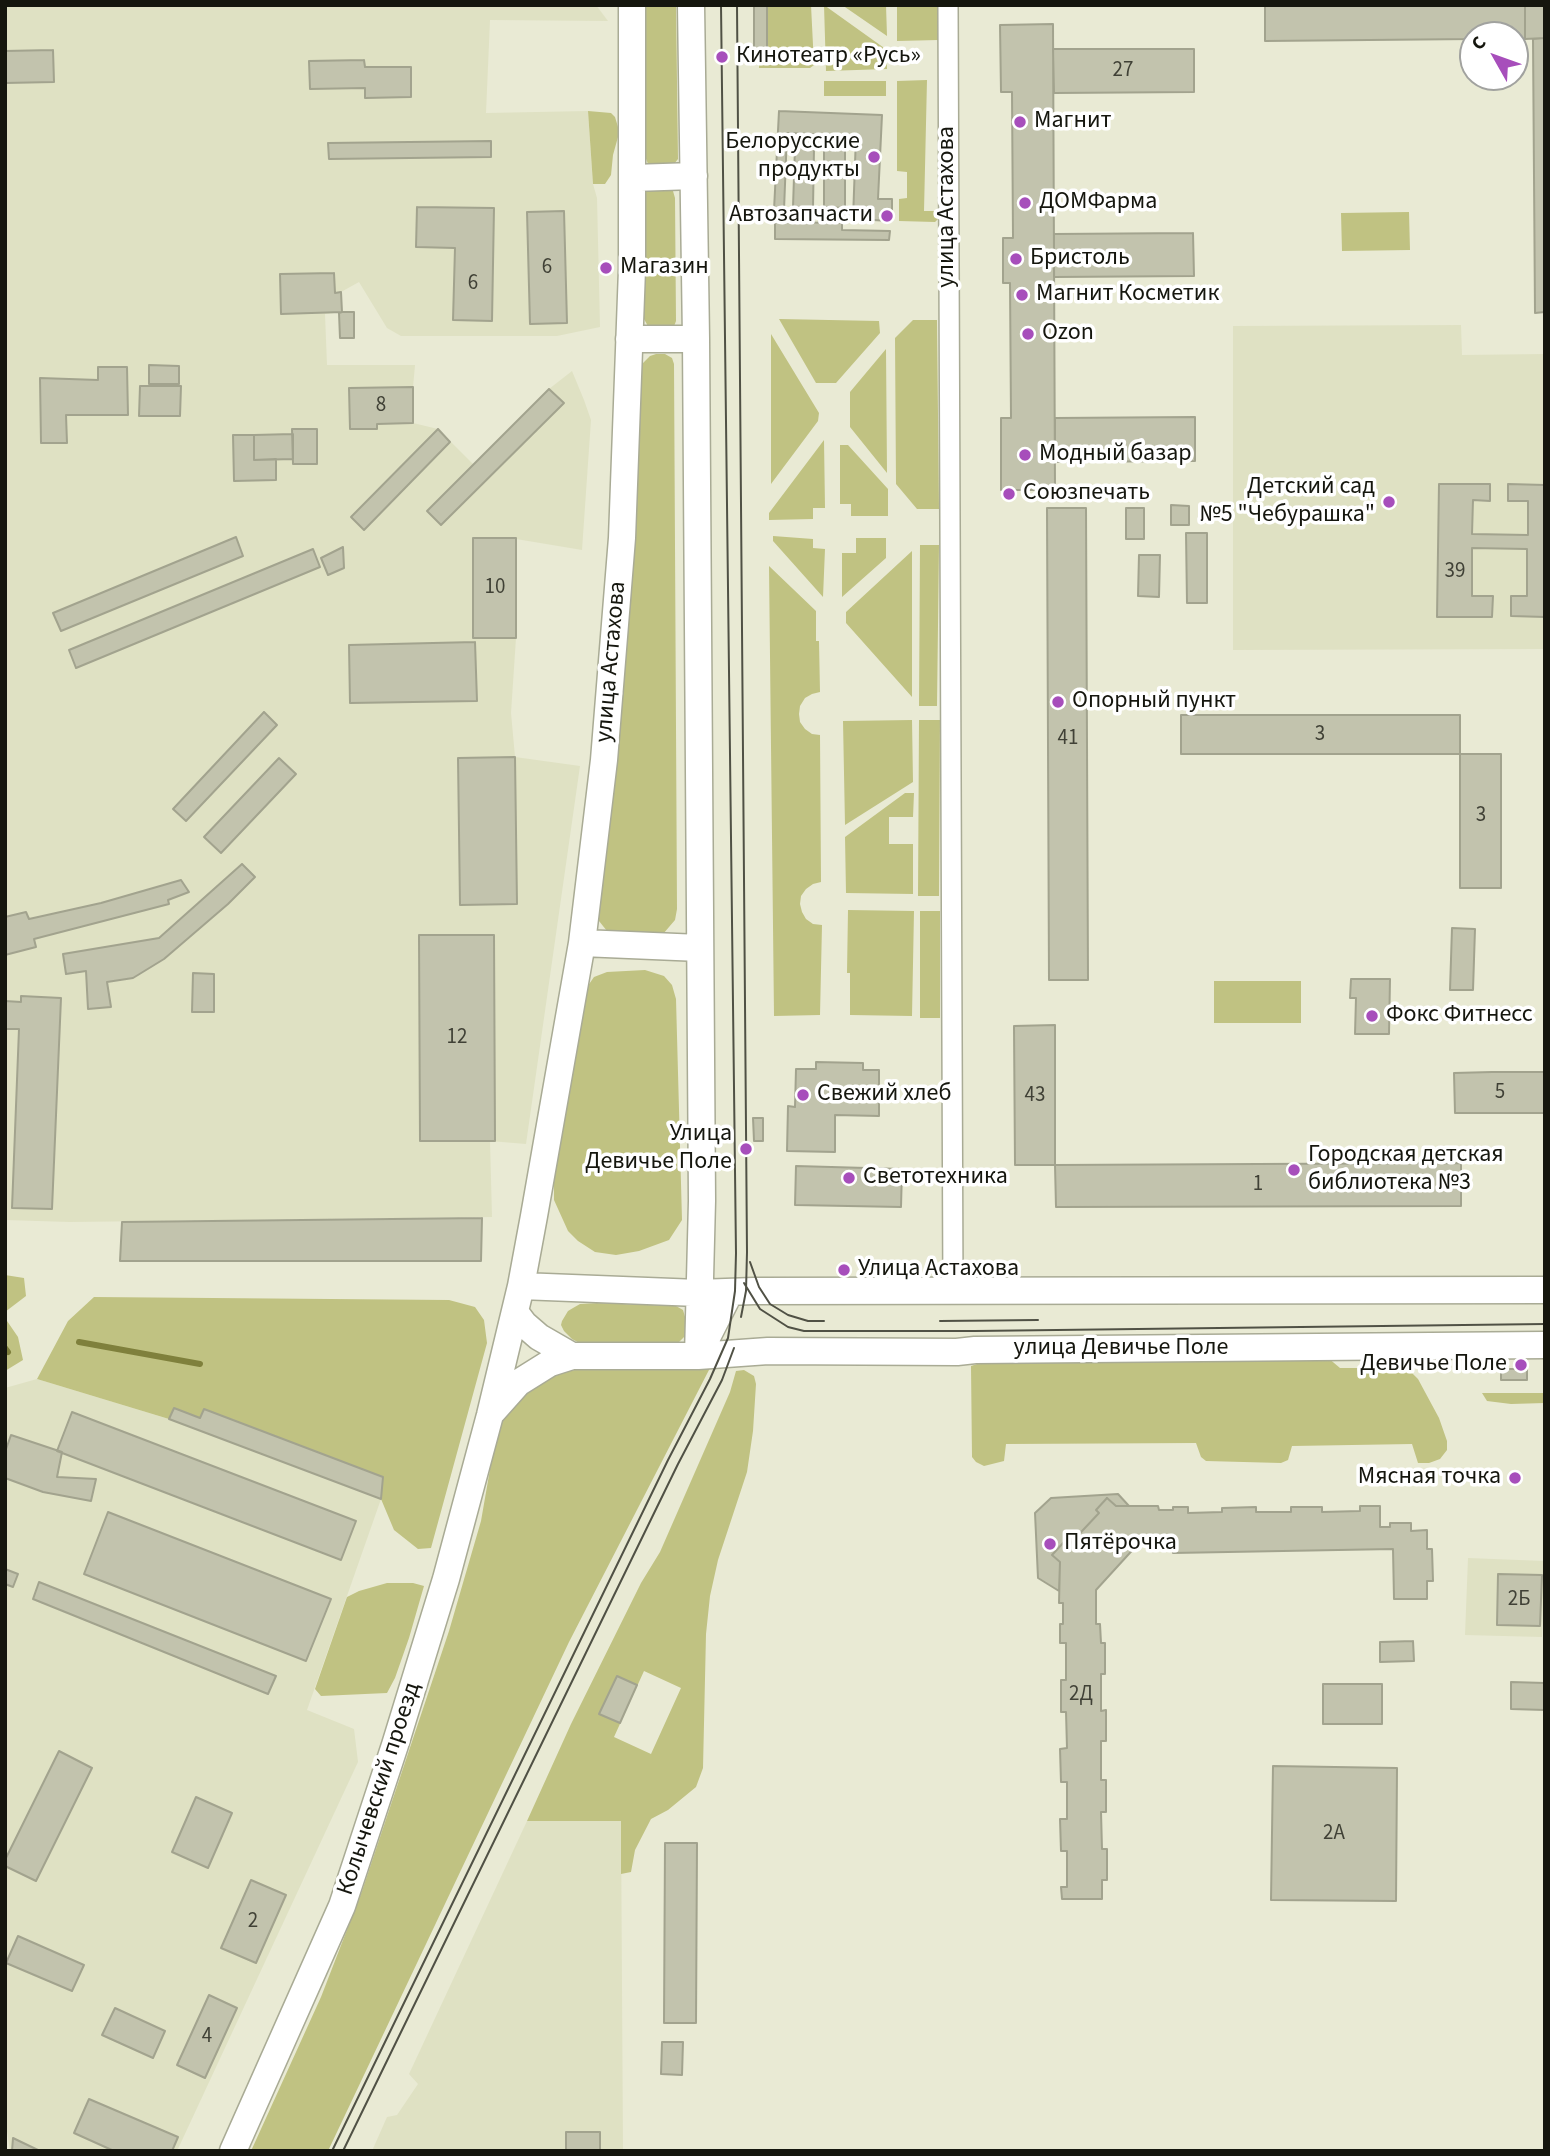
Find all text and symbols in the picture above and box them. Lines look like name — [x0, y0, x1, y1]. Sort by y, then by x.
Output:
north arrow — [1459, 21, 1529, 91]
text: С — [1465, 31, 1493, 56]
place label: Кинотеатр «Русь» — [736, 43, 921, 71]
marker: Кинотеатр «Русь» — [714, 49, 730, 65]
house number: 27 — [1113, 58, 1133, 84]
place label: Магнит — [1034, 108, 1111, 136]
marker: Магнит — [1012, 114, 1028, 130]
street label: улица Астахова — [934, 126, 962, 288]
place label: Белорусские продукты — [725, 129, 860, 185]
marker: Белорусские продукты — [866, 149, 882, 165]
place label: ДОМФарма — [1039, 189, 1157, 217]
marker: ДОМФарма — [1017, 195, 1033, 211]
place label: Автозапчасти — [729, 202, 873, 230]
marker: Автозапчасти — [879, 208, 895, 224]
place label: Бристоль — [1030, 245, 1130, 273]
marker: Бристоль — [1008, 251, 1024, 267]
place label: Магазин — [620, 254, 709, 282]
house number: 6 — [542, 255, 552, 281]
marker: Магазин — [598, 260, 614, 276]
house number: 6 — [468, 271, 478, 297]
place label: Магнит Косметик — [1036, 281, 1219, 309]
marker: Магнит Косметик — [1014, 287, 1030, 303]
place label: Ozon — [1042, 320, 1094, 348]
marker: Ozon — [1020, 326, 1036, 342]
house number: 8 — [376, 393, 386, 419]
place label: Модный базар — [1039, 441, 1192, 469]
marker: Модный базар — [1017, 447, 1033, 463]
place label: Детский сад №5 "Чебурашка" — [1199, 474, 1375, 530]
place label: Союзпечать — [1023, 480, 1150, 508]
marker: Союзпечать — [1001, 486, 1017, 502]
marker: Детский сад №5 "Чебурашка" — [1381, 494, 1397, 510]
house number: 39 — [1445, 559, 1465, 585]
house number: 10 — [485, 575, 505, 601]
street label: улица Астахова — [591, 580, 633, 744]
place label: Опорный пункт — [1072, 688, 1236, 716]
marker: Опорный пункт — [1050, 694, 1066, 710]
house number: 3 — [1315, 722, 1325, 748]
house number: 41 — [1058, 726, 1078, 752]
house number: 3 — [1476, 803, 1486, 829]
place label: Фокс Фитнесс — [1386, 1002, 1533, 1030]
marker: Фокс Фитнесс — [1364, 1008, 1380, 1024]
house number: 12 — [447, 1025, 467, 1051]
house number: 5 — [1495, 1080, 1505, 1106]
place label: Свежий хлеб — [817, 1081, 952, 1109]
house number: 43 — [1025, 1083, 1045, 1109]
marker: Свежий хлеб — [795, 1087, 811, 1103]
place label: Улица Девичье Поле — [585, 1121, 732, 1177]
marker: Улица Девичье Поле — [738, 1141, 754, 1157]
place label: Городская детская библиотека №3 — [1308, 1142, 1504, 1198]
marker: Городская детская библиотека №3 — [1286, 1162, 1302, 1178]
place label: Светотехника — [863, 1164, 1008, 1192]
marker: Светотехника — [841, 1170, 857, 1186]
house number: 1 — [1253, 1172, 1263, 1198]
place label: Улица Астахова — [858, 1256, 1019, 1284]
marker: Улица Астахова — [836, 1262, 852, 1278]
street label: улица Девичье Поле — [1014, 1335, 1228, 1363]
place label: Девичье Поле — [1360, 1351, 1507, 1379]
marker: Девичье Поле — [1513, 1357, 1529, 1373]
place label: Мясная точка — [1358, 1464, 1501, 1492]
marker: Мясная точка — [1507, 1470, 1523, 1486]
place label: Пятёрочка — [1064, 1530, 1177, 1558]
marker: Пятёрочка — [1042, 1536, 1058, 1552]
house number: 2Б — [1508, 1587, 1530, 1613]
street label: Колычевский проезд — [332, 1679, 428, 1899]
house number: 2Д — [1069, 1682, 1093, 1708]
house number: 2А — [1323, 1821, 1345, 1847]
house number: 2 — [248, 1909, 258, 1935]
house number: 4 — [202, 2024, 212, 2050]

